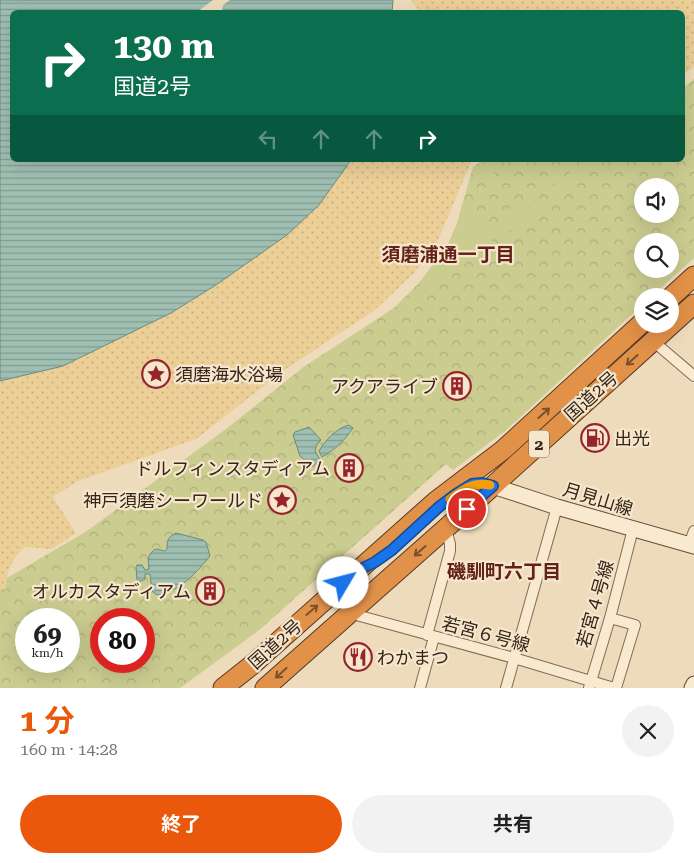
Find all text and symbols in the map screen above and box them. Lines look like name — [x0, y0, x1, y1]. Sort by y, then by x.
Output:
text: 130 m — [113, 26, 214, 67]
icon: right — [30, 30, 95, 95]
text: 国道2号 — [113, 74, 191, 99]
icon: left — [254, 125, 282, 153]
icon: ahead — [307, 125, 335, 153]
icon: ahead — [360, 125, 388, 153]
icon: right — [413, 125, 441, 153]
map controls — [634, 178, 679, 333]
button: sound — [634, 178, 679, 223]
button: search — [634, 233, 679, 278]
district label: 須磨浦通一丁目 — [381, 243, 515, 266]
button: layers — [634, 288, 679, 333]
one-way arrow — [625, 354, 638, 366]
place icon: 須磨海水浴場 — [141, 359, 171, 389]
place label: 須磨海水浴場 — [175, 364, 283, 385]
street label: 国道2号 — [560, 367, 622, 425]
building icon: アクアライブ — [442, 371, 472, 401]
place label: アクアライブ — [331, 376, 438, 397]
one-way arrow — [537, 407, 550, 419]
fuel station icon: 出光 — [580, 423, 610, 453]
place label: 出光 — [614, 428, 650, 449]
road number: 2 — [529, 430, 549, 458]
building icon: ドルフィンスタディアム — [334, 453, 364, 483]
place label: ドルフィンスタディアム — [135, 458, 330, 479]
street label: 月見山線 — [561, 478, 635, 520]
place icon: 神戸須磨シーワールド — [267, 485, 297, 515]
pin — [446, 488, 488, 530]
place label: 神戸須磨シーワールド — [83, 490, 263, 511]
icon: arrive — [453, 495, 481, 523]
one-way arrow — [414, 545, 427, 556]
position arrow — [316, 556, 368, 608]
street label: 若宮４号線 — [573, 558, 617, 650]
district label: 磯馴町六丁目 — [447, 560, 561, 583]
building icon: オルカスタディアム — [195, 576, 225, 606]
place label: オルカスタディアム — [32, 581, 191, 602]
one-way arrow — [306, 604, 319, 616]
speed limit sign: 80 — [90, 608, 155, 673]
street label: 若宮６号線 — [440, 612, 532, 656]
street label: 国道2号 — [244, 615, 306, 673]
text: 69 — [33, 620, 62, 649]
restaurant icon: わかまつ — [343, 642, 373, 672]
text: km/h — [31, 646, 64, 660]
place label: わかまつ — [377, 647, 449, 668]
one-way arrow — [275, 667, 288, 679]
text: 1 分 — [20, 703, 74, 738]
button: close — [622, 705, 674, 757]
text: 160 m · 14:28 — [20, 740, 118, 759]
button: 終了 — [20, 795, 342, 853]
button: 共有 — [352, 795, 674, 853]

